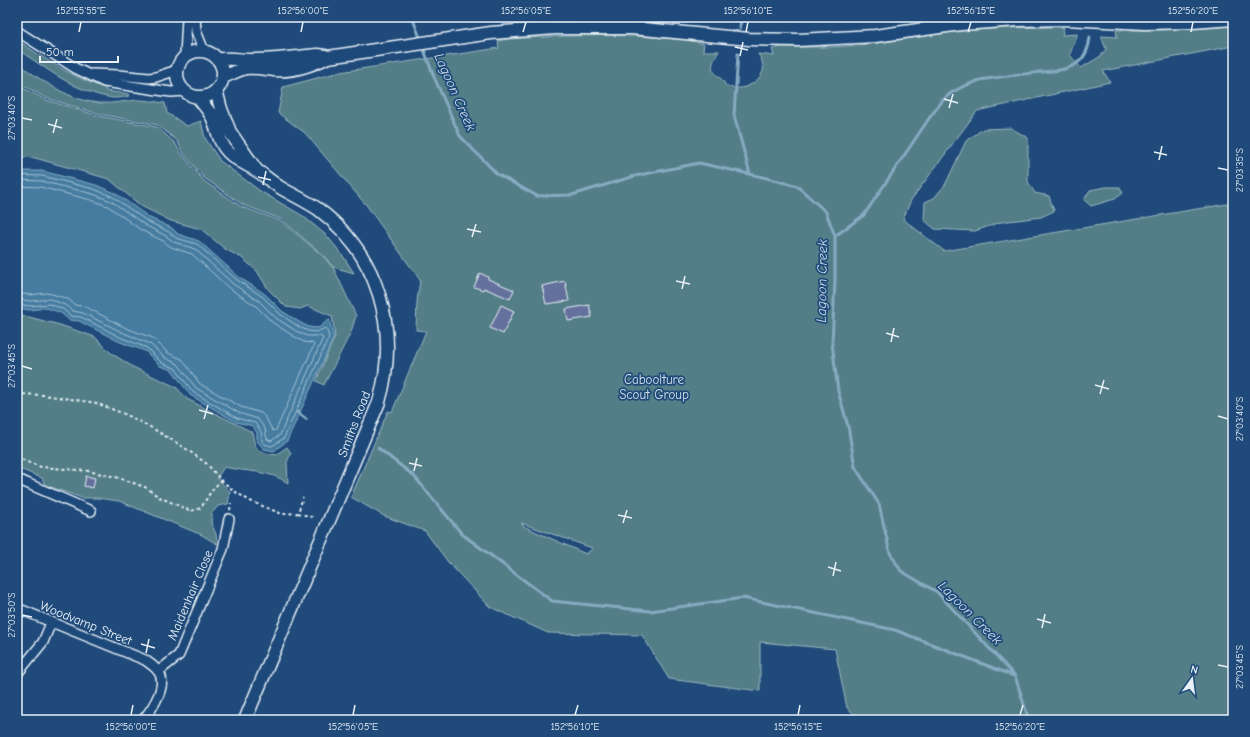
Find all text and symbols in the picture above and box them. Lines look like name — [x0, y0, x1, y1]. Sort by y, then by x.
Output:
text: 152°55'55"E — [56, 5, 106, 17]
text: 152°56'00"E — [278, 5, 328, 17]
text: 152°56'05"E — [501, 5, 551, 17]
text: 152°56'10"E — [724, 5, 772, 17]
text: 152°56'15"E — [947, 5, 995, 17]
text: 152°56'20"E — [1168, 5, 1218, 17]
scale bar — [40, 38, 118, 64]
text: 50 m — [46, 45, 74, 59]
water label: Lagoon Creek — [430, 50, 480, 134]
text: 27°03'40"S — [6, 95, 18, 140]
text: 27°03'35"S — [1234, 147, 1246, 192]
water label: Lagoon Creek — [813, 239, 831, 323]
text: 27°03'45"S — [6, 344, 18, 388]
park label: Caboolture Scout Group — [619, 372, 689, 402]
street label: Smiths Road — [335, 389, 373, 459]
text: 27°03'40"S — [1234, 396, 1246, 441]
street label: Maidenhair Close — [164, 547, 216, 642]
water label: Lagoon Creek — [935, 578, 1006, 649]
text: 27°03'50"S — [6, 592, 18, 638]
street label: Woodvamp Street — [38, 598, 135, 649]
text: 27°03'45"S — [1234, 645, 1246, 689]
north arrow — [1172, 659, 1212, 699]
text: N — [1189, 663, 1199, 677]
text: 152°56'00"E — [106, 721, 156, 733]
text: 152°56'05"E — [328, 721, 378, 733]
text: 152°56'10"E — [551, 721, 599, 733]
text: 152°56'15"E — [774, 721, 822, 733]
text: 152°56'20"E — [995, 721, 1045, 733]

